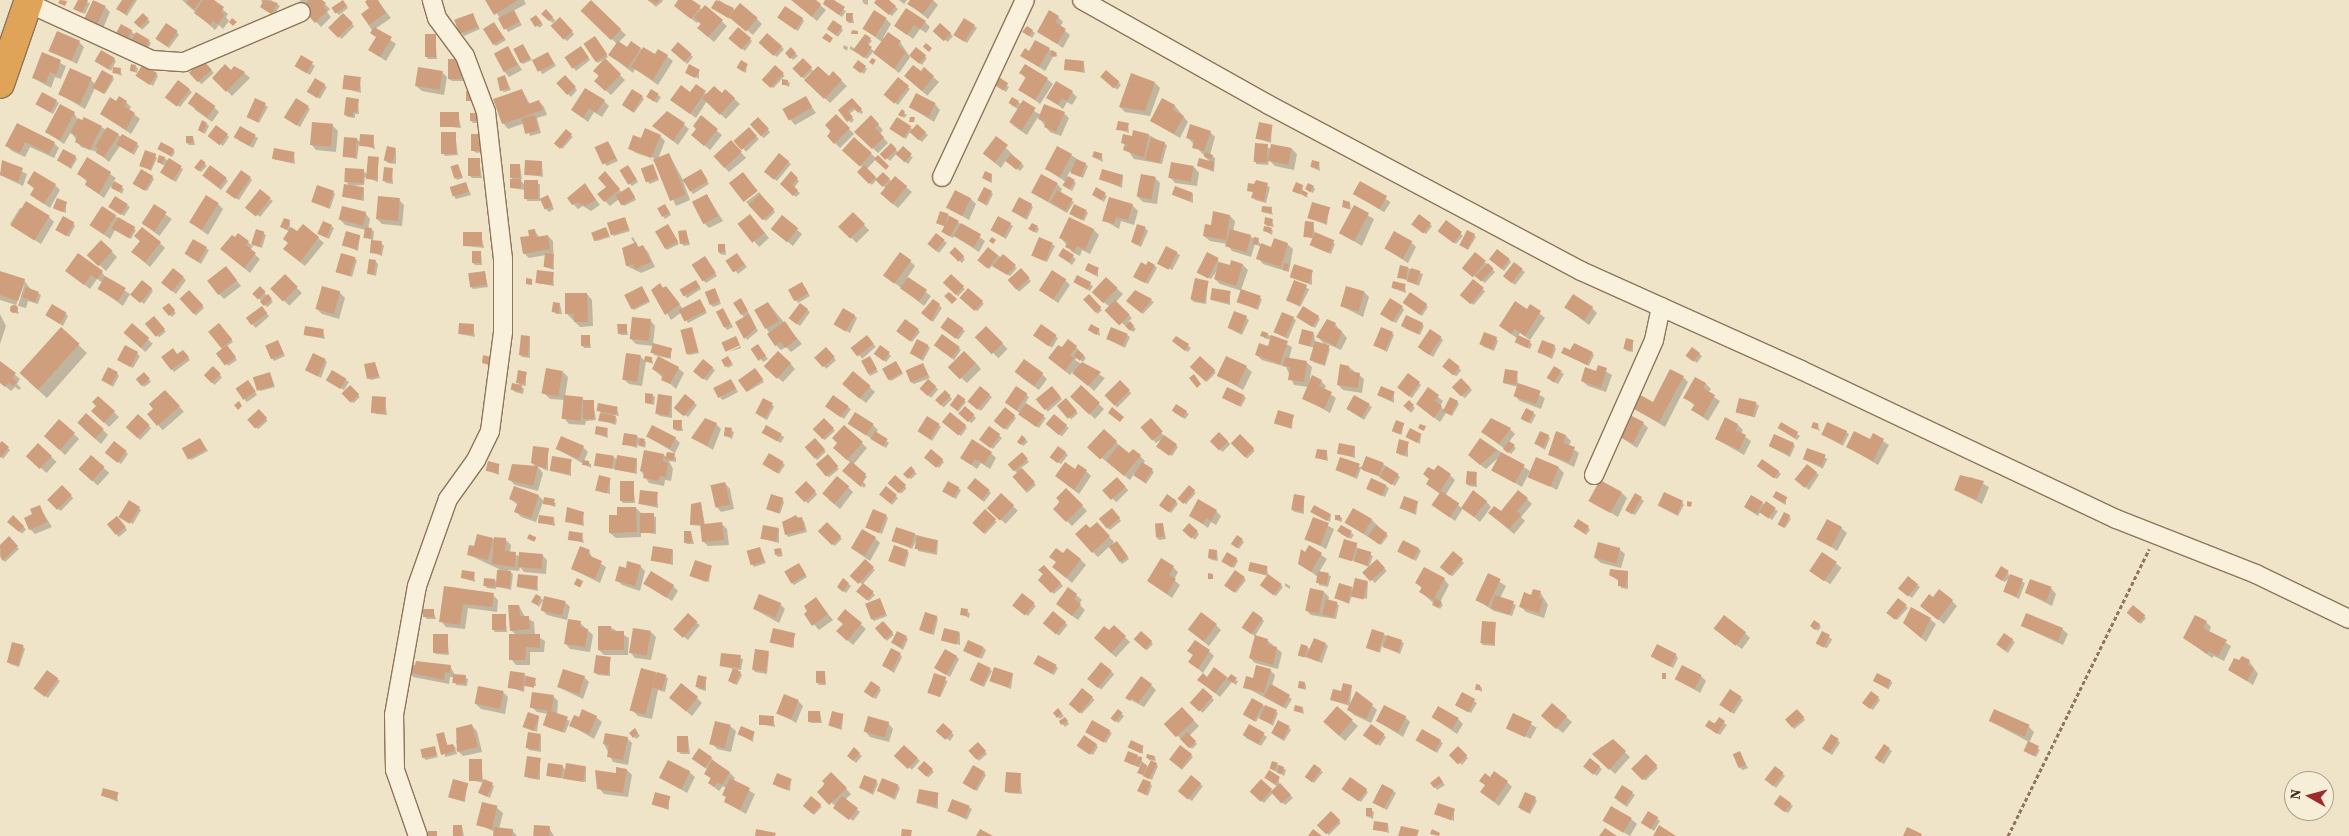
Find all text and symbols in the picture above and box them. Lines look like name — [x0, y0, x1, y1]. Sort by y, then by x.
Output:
north arrow — [2284, 771, 2334, 821]
text: N — [2285, 788, 2306, 801]

